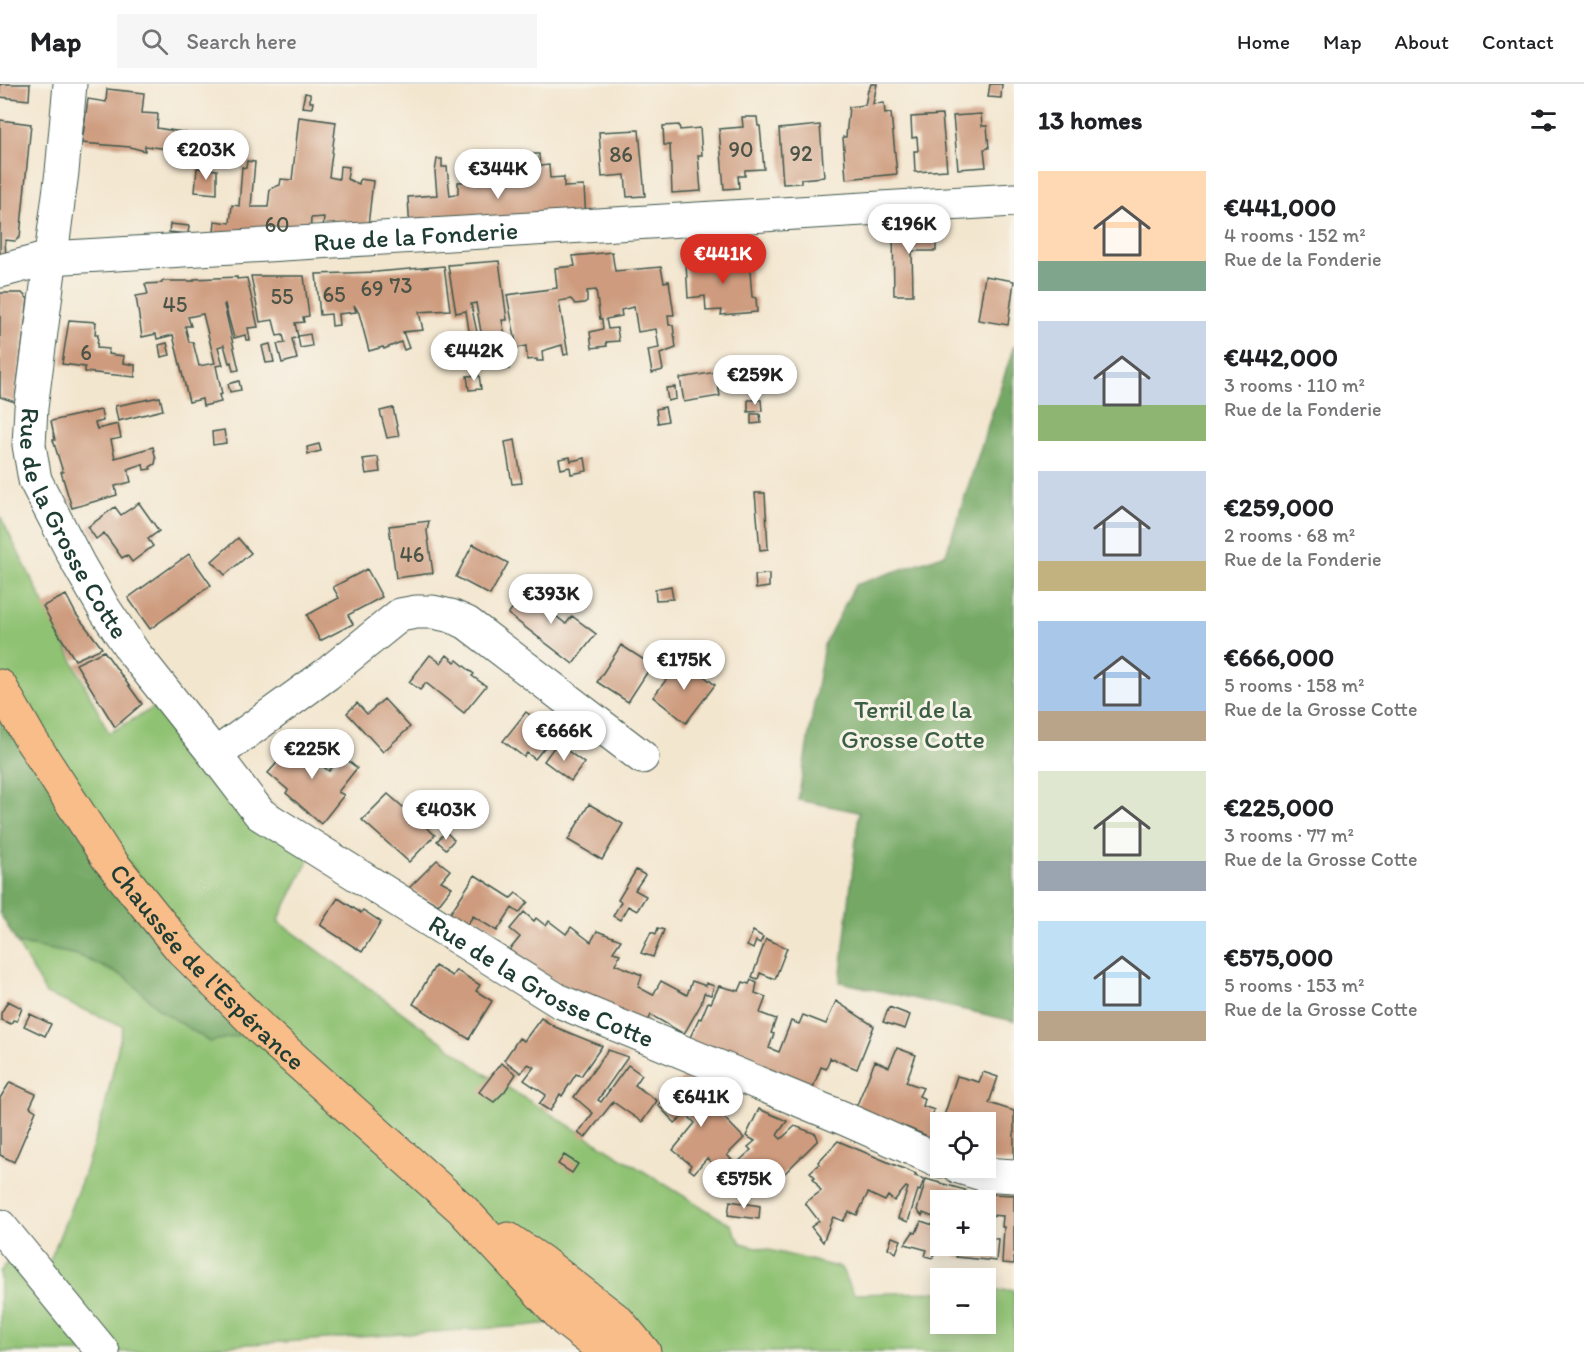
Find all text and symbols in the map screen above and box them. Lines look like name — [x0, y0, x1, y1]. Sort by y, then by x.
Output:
search box — [117, 14, 537, 68]
text: Map — [30, 24, 81, 58]
icon: search — [138, 25, 171, 58]
text: Search here — [186, 28, 297, 55]
text: Home — [1237, 29, 1290, 54]
text: Map — [1323, 29, 1362, 54]
text: About — [1395, 29, 1449, 54]
text: Contact — [1482, 29, 1554, 54]
text: 13 homes — [1038, 104, 1142, 136]
icon: filters — [1527, 104, 1560, 137]
pin: €203K — [164, 130, 248, 181]
house number: 90 — [728, 136, 754, 163]
text: €203K — [177, 137, 235, 161]
house number: 92 — [789, 140, 813, 167]
house number: 86 — [609, 141, 633, 168]
pin: €344K — [456, 149, 540, 200]
text: €344K — [468, 156, 528, 180]
text: €441,000 — [1224, 191, 1336, 223]
icon: home — [1086, 195, 1158, 267]
pin: €196K — [867, 204, 951, 255]
house number: 60 — [264, 211, 290, 238]
text: €196K — [882, 211, 936, 235]
street label: Rue de la Fonderie — [312, 214, 519, 258]
text: 4 rooms · 152 m² — [1224, 223, 1366, 247]
pin: €441K — [681, 234, 765, 285]
text: €441K — [694, 241, 752, 265]
text: Rue de la Fonderie — [1224, 247, 1382, 271]
house number: 73 — [390, 272, 412, 299]
house number: 69 — [360, 275, 384, 302]
house number: 65 — [322, 281, 346, 308]
house number: 55 — [270, 283, 294, 310]
house number: 45 — [163, 291, 187, 318]
pin: €442K — [432, 331, 516, 382]
text: €442K — [445, 338, 503, 362]
house number: 6 — [80, 339, 92, 366]
text: €442,000 — [1224, 341, 1338, 373]
icon: home — [1086, 345, 1158, 417]
pin: €259K — [713, 355, 797, 406]
text: €259K — [727, 362, 783, 386]
text: 3 rooms · 110 m² — [1224, 373, 1365, 397]
text: Rue de la Fonderie — [1224, 397, 1382, 421]
street label: Rue de la Grosse Cotte — [13, 407, 136, 645]
text: €259,000 — [1224, 491, 1334, 523]
icon: home — [1086, 495, 1158, 567]
text: 2 rooms · 68 m² — [1224, 523, 1355, 547]
house number: 46 — [400, 541, 424, 568]
text: Rue de la Fonderie — [1224, 547, 1382, 571]
pin: €393K — [509, 574, 593, 625]
text: €393K — [523, 581, 579, 605]
pin: €175K — [642, 640, 726, 691]
text: €666,000 — [1224, 641, 1334, 673]
icon: home — [1086, 645, 1158, 717]
text: €175K — [657, 647, 711, 671]
text: 5 rooms · 158 m² — [1224, 673, 1365, 697]
park label: Terril de la Grosse Cotte — [841, 693, 985, 755]
text: Rue de la Grosse Cotte — [1224, 697, 1418, 721]
pin: €666K — [522, 711, 606, 762]
text: €666K — [536, 718, 592, 742]
pin: €225K — [270, 729, 354, 780]
text: €225K — [284, 736, 340, 760]
pin: €403K — [404, 790, 488, 841]
text: €225,000 — [1224, 791, 1334, 823]
icon: home — [1086, 795, 1158, 867]
text: €403K — [416, 797, 476, 821]
text: 3 rooms · 77 m² — [1224, 823, 1354, 847]
text: Rue de la Grosse Cotte — [1224, 847, 1418, 871]
street label: Chaussée de l'Espérance — [103, 857, 312, 1077]
street label: Rue de la Grosse Cotte — [423, 908, 659, 1054]
text: €575,000 — [1224, 941, 1333, 973]
icon: home — [1086, 945, 1158, 1017]
text: 5 rooms · 153 m² — [1224, 973, 1364, 997]
text: Rue de la Grosse Cotte — [1224, 997, 1418, 1021]
pin: €641K — [659, 1077, 743, 1128]
text: €641K — [673, 1084, 729, 1108]
map controls — [930, 1112, 996, 1334]
button: locate — [930, 1112, 996, 1178]
pin: €575K — [702, 1159, 786, 1210]
text: €575K — [716, 1166, 772, 1190]
button: + — [930, 1190, 996, 1256]
button: − — [930, 1268, 996, 1334]

